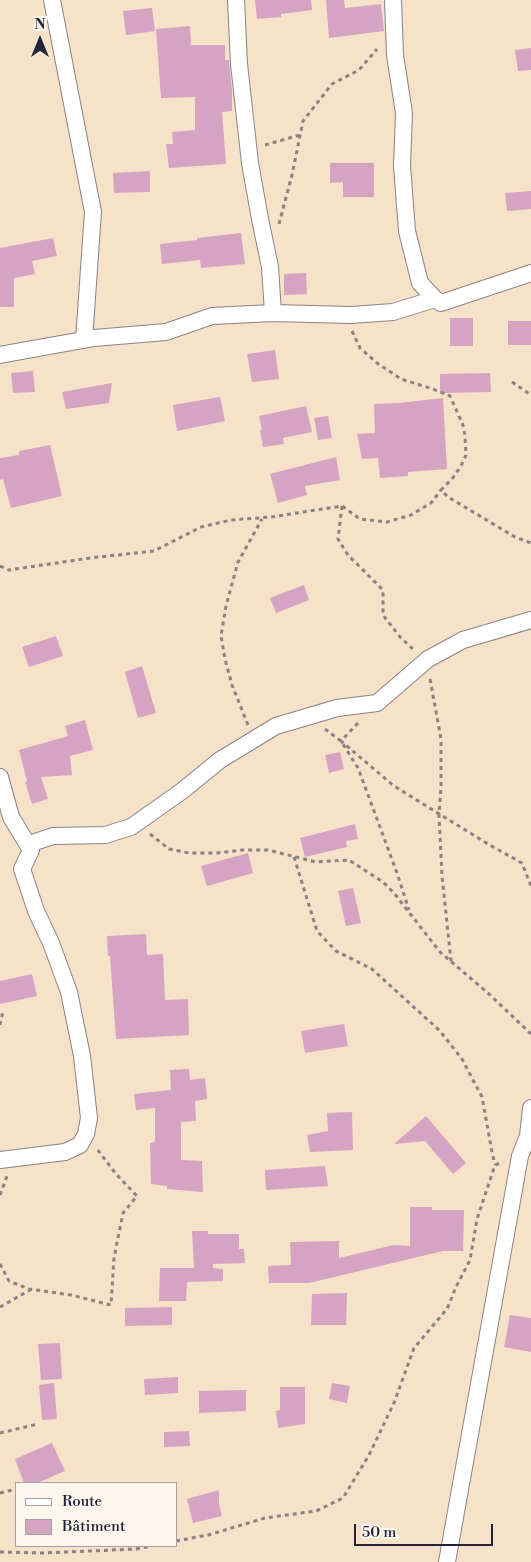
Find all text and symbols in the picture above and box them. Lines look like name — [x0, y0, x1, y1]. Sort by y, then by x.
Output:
north arrow — [15, 15, 65, 65]
text: N — [34, 16, 46, 34]
legend — [15, 1482, 178, 1547]
text: Route — [62, 1492, 102, 1511]
scale bar — [356, 1514, 495, 1546]
text: Bâtiment — [62, 1517, 125, 1536]
text: 50 m — [362, 1523, 396, 1542]

